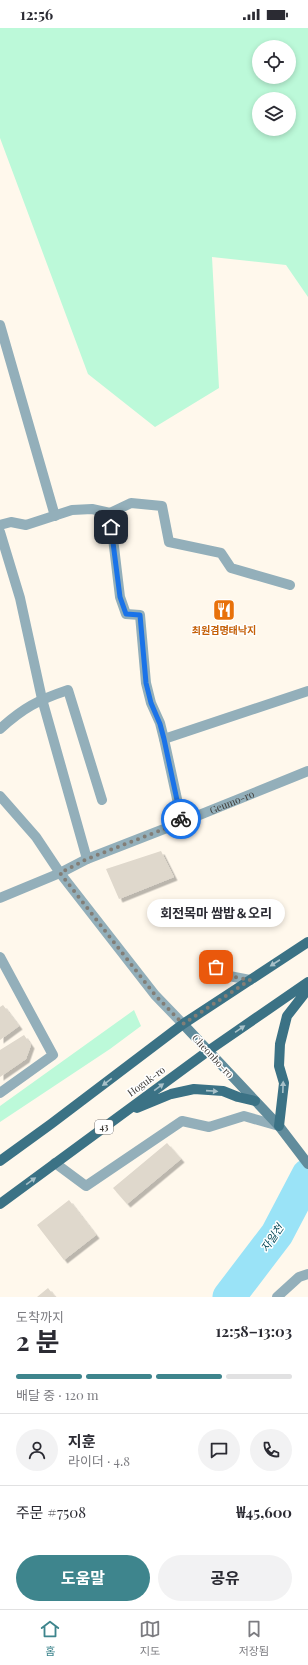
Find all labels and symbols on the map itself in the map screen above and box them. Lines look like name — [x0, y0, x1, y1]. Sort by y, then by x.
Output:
pin — [94, 510, 128, 544]
restaurant icon: 최원겸명태낙지 — [211, 597, 237, 623]
place label: 최원겸명태낙지 — [192, 623, 256, 637]
street label: Geumo-ro — [207, 786, 257, 817]
courier — [161, 799, 201, 839]
callout: 회전목마 쌈밥＆오리 — [147, 899, 285, 927]
pin — [199, 950, 233, 984]
one-way arrow — [270, 959, 281, 967]
one-way arrow — [235, 1025, 245, 1033]
street label: Cheonbo-ro — [189, 1031, 237, 1081]
street label: Hoguk-ro — [124, 1062, 168, 1100]
one-way arrow — [102, 1077, 112, 1085]
one-way arrow — [280, 1080, 286, 1093]
one-way arrow — [153, 1083, 164, 1091]
one-way arrow — [206, 1087, 218, 1094]
road number: 43 — [95, 1120, 113, 1134]
one-way arrow — [26, 1176, 37, 1185]
water label: 자일천 — [257, 1219, 287, 1255]

